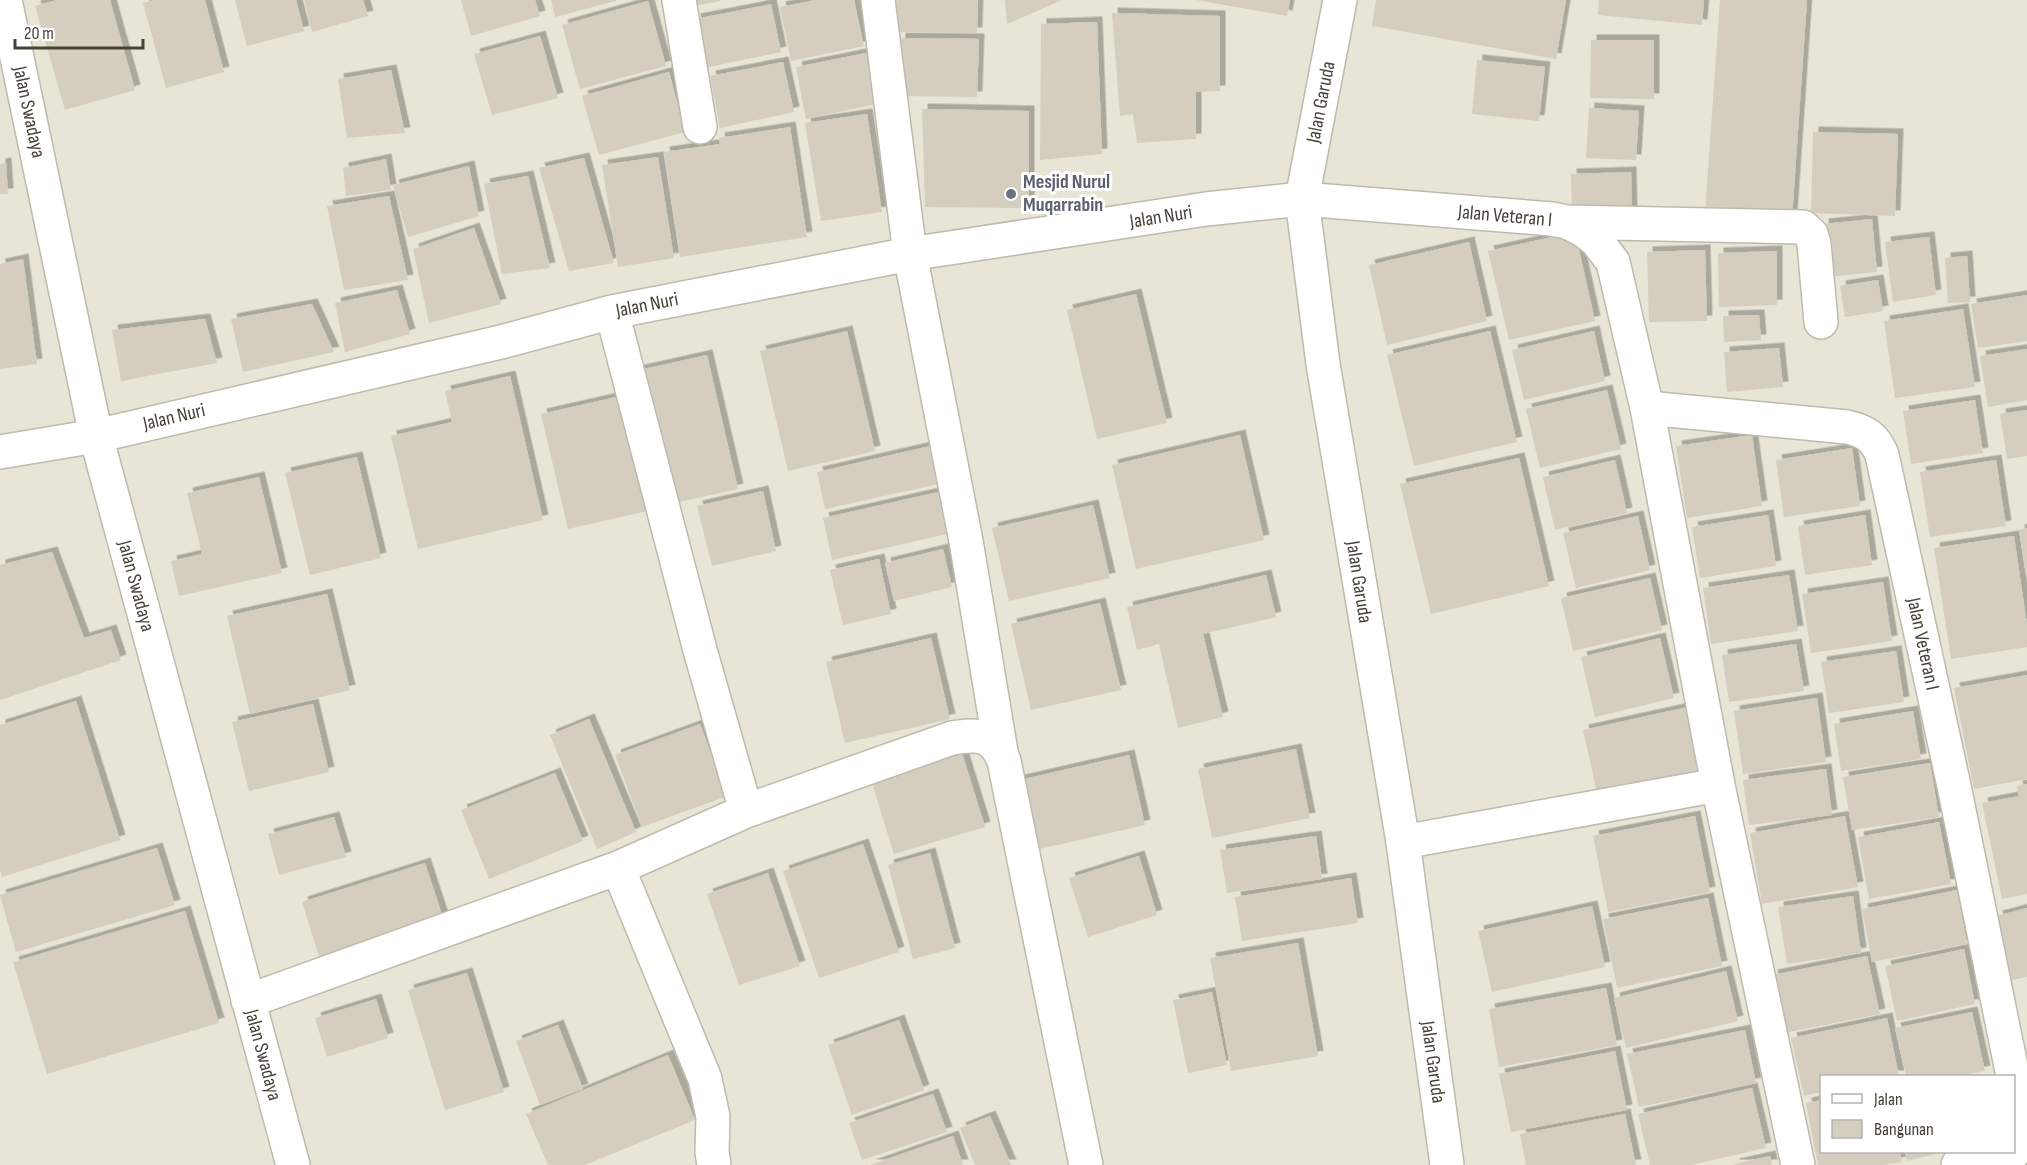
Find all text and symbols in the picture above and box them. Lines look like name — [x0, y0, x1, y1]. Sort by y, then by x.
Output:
scale bar — [15, 12, 142, 50]
text: 20 m — [24, 23, 54, 44]
street label: Jalan Garuda — [1301, 59, 1341, 146]
street label: Jalan Swadaya — [7, 63, 50, 160]
place label: Mesjid Nurul Muqarrabin — [1023, 170, 1110, 217]
marker: Mesjid Nurul Muqarrabin — [1004, 187, 1018, 201]
street label: Jalan Nuri — [1127, 200, 1194, 234]
street label: Jalan Veteran I — [1456, 200, 1553, 232]
street label: Jalan Nuri — [613, 287, 680, 323]
street label: Jalan Nuri — [140, 398, 207, 436]
street label: Jalan Swadaya — [112, 537, 160, 634]
street label: Jalan Garuda — [1341, 538, 1377, 625]
street label: Jalan Veteran I — [1901, 594, 1945, 693]
street label: Jalan Swadaya — [239, 1006, 287, 1103]
street label: Jalan Garuda — [1415, 1018, 1451, 1105]
legend — [1820, 1075, 2015, 1153]
text: Jalan — [1873, 1089, 1903, 1110]
text: Bangunan — [1874, 1119, 1934, 1140]

